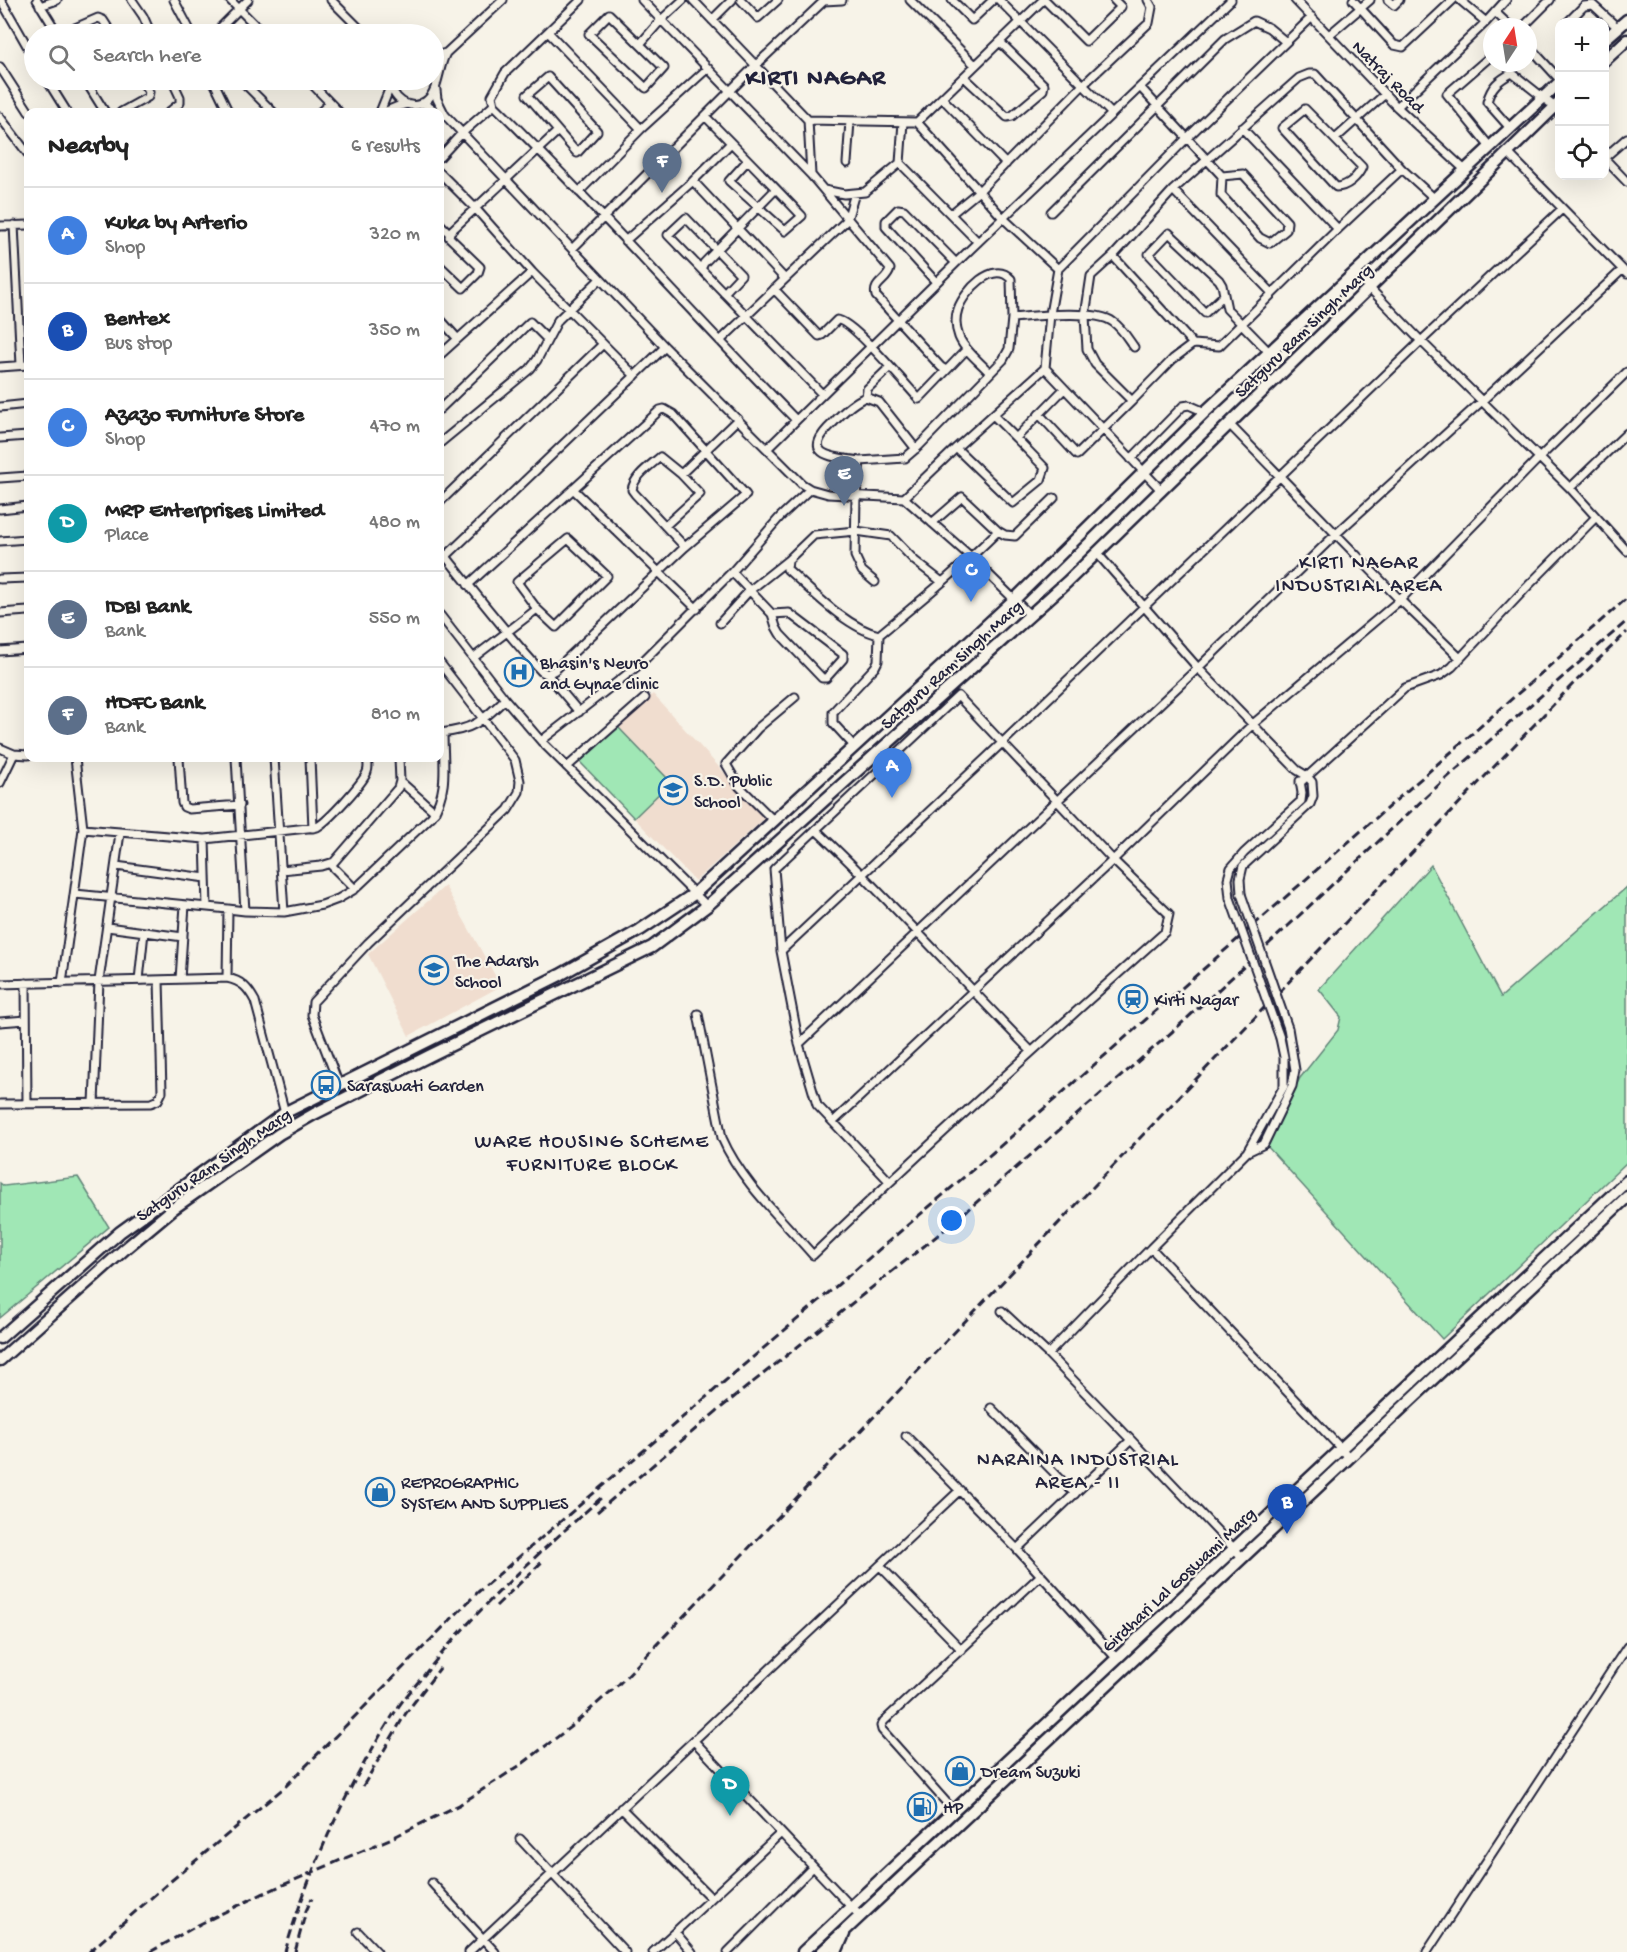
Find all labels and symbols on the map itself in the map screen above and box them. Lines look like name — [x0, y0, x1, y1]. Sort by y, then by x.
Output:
north arrow — [1483, 18, 1537, 72]
street label: Natraj Road — [1346, 37, 1429, 120]
district label: KIRTI NAGAR — [745, 65, 886, 94]
pin: F — [642, 144, 682, 193]
street label: Satguru Ram Singh Marg — [1231, 260, 1378, 403]
pin: E — [824, 456, 864, 506]
pin: C — [952, 552, 990, 602]
district label: KIRTI NAGAR INDUSTRIAL AREA — [1275, 553, 1443, 599]
street label: Satguru Ram Singh Marg — [877, 596, 1028, 735]
place label: Bhasin's Neuro and Gynae clinic — [539, 654, 659, 696]
hospital icon: Bhasin's Neuro and Gynae clinic — [503, 656, 535, 688]
pin: A — [872, 748, 912, 798]
place label: S.D. Public School — [694, 772, 772, 814]
school or university icon: S.D. Public School — [657, 774, 689, 806]
place label: The Adarsh School — [454, 952, 539, 994]
school or university icon: The Adarsh School — [418, 954, 450, 986]
station icon: Kirti Nagar — [1117, 983, 1149, 1015]
place label: Kirti Nagar — [1154, 991, 1240, 1012]
bus stop icon: Saraswati Garden — [310, 1069, 342, 1101]
place label: Saraswati Garden — [347, 1077, 484, 1098]
street label: Satguru Ram Singh Marg — [133, 1105, 296, 1227]
district label: WARE HOUSING SCHEME FURNITURE BLOCK — [475, 1132, 709, 1178]
your location — [937, 1206, 966, 1235]
district label: NARAINA INDUSTRIAL AREA - II — [977, 1450, 1179, 1496]
place label: REPROGRAPHIC SYSTEM AND SUPPLIES — [401, 1474, 569, 1516]
shop icon: REPROGRAPHIC SYSTEM AND SUPPLIES — [364, 1476, 396, 1508]
pin: B — [1268, 1484, 1306, 1534]
street label: Girdhari Lal Goswami Marg — [1098, 1504, 1261, 1658]
shop icon: Dream Suzuki — [944, 1755, 976, 1787]
place label: Dream Suzuki — [980, 1763, 1081, 1784]
pin: D — [710, 1766, 750, 1816]
fuel station icon: HP — [906, 1791, 938, 1823]
place label: HP — [943, 1799, 964, 1820]

